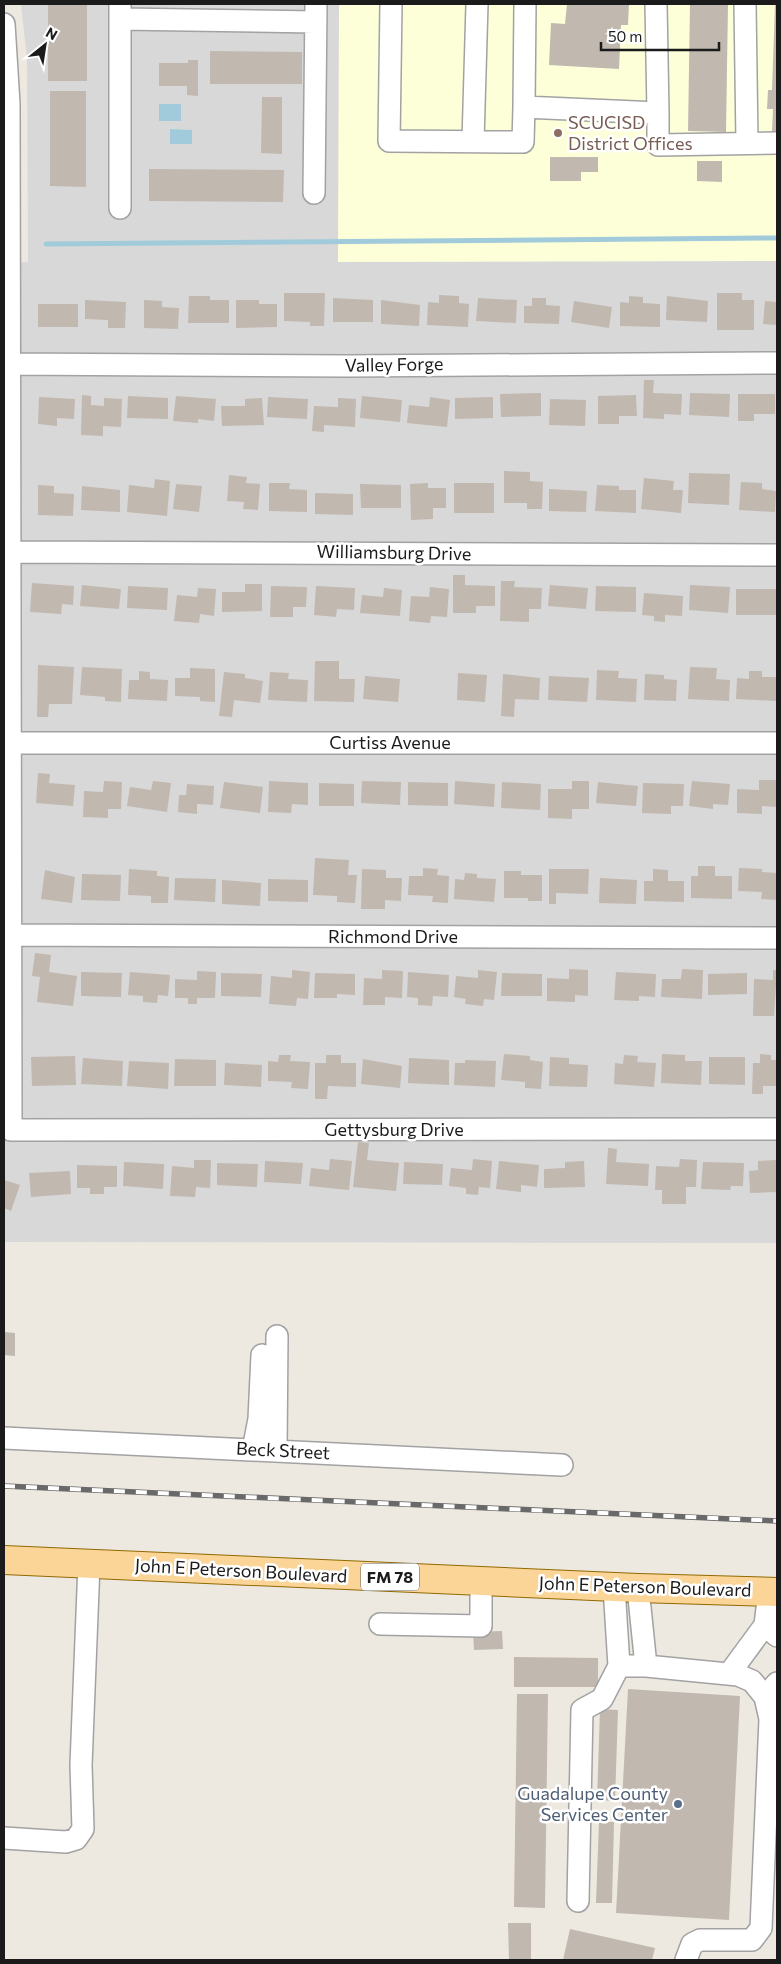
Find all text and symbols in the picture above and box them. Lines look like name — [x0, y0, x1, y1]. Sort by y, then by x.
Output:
north arrow — [20, 20, 70, 70]
scale bar — [601, 20, 718, 52]
text: N — [43, 23, 61, 43]
text: 50 m — [608, 27, 642, 45]
place label: SCUCISD District Offices — [568, 111, 693, 154]
marker: SCUCISD District Offices — [552, 127, 564, 139]
street label: Valley Forge — [344, 352, 444, 376]
street label: Williamsburg Drive — [317, 540, 472, 564]
street label: Curtiss Avenue — [329, 731, 451, 753]
street label: Richmond Drive — [328, 925, 458, 947]
street label: Gettysburg Drive — [324, 1118, 464, 1140]
street label: Beck Street — [235, 1437, 331, 1463]
street label: John E Peterson Boulevard — [134, 1553, 348, 1587]
road number: FM 78 — [361, 1564, 419, 1590]
street label: John E Peterson Boulevard — [538, 1571, 752, 1601]
place label: Guadalupe County Services Center — [517, 1782, 668, 1825]
marker: Guadalupe County Services Center — [672, 1798, 684, 1810]

